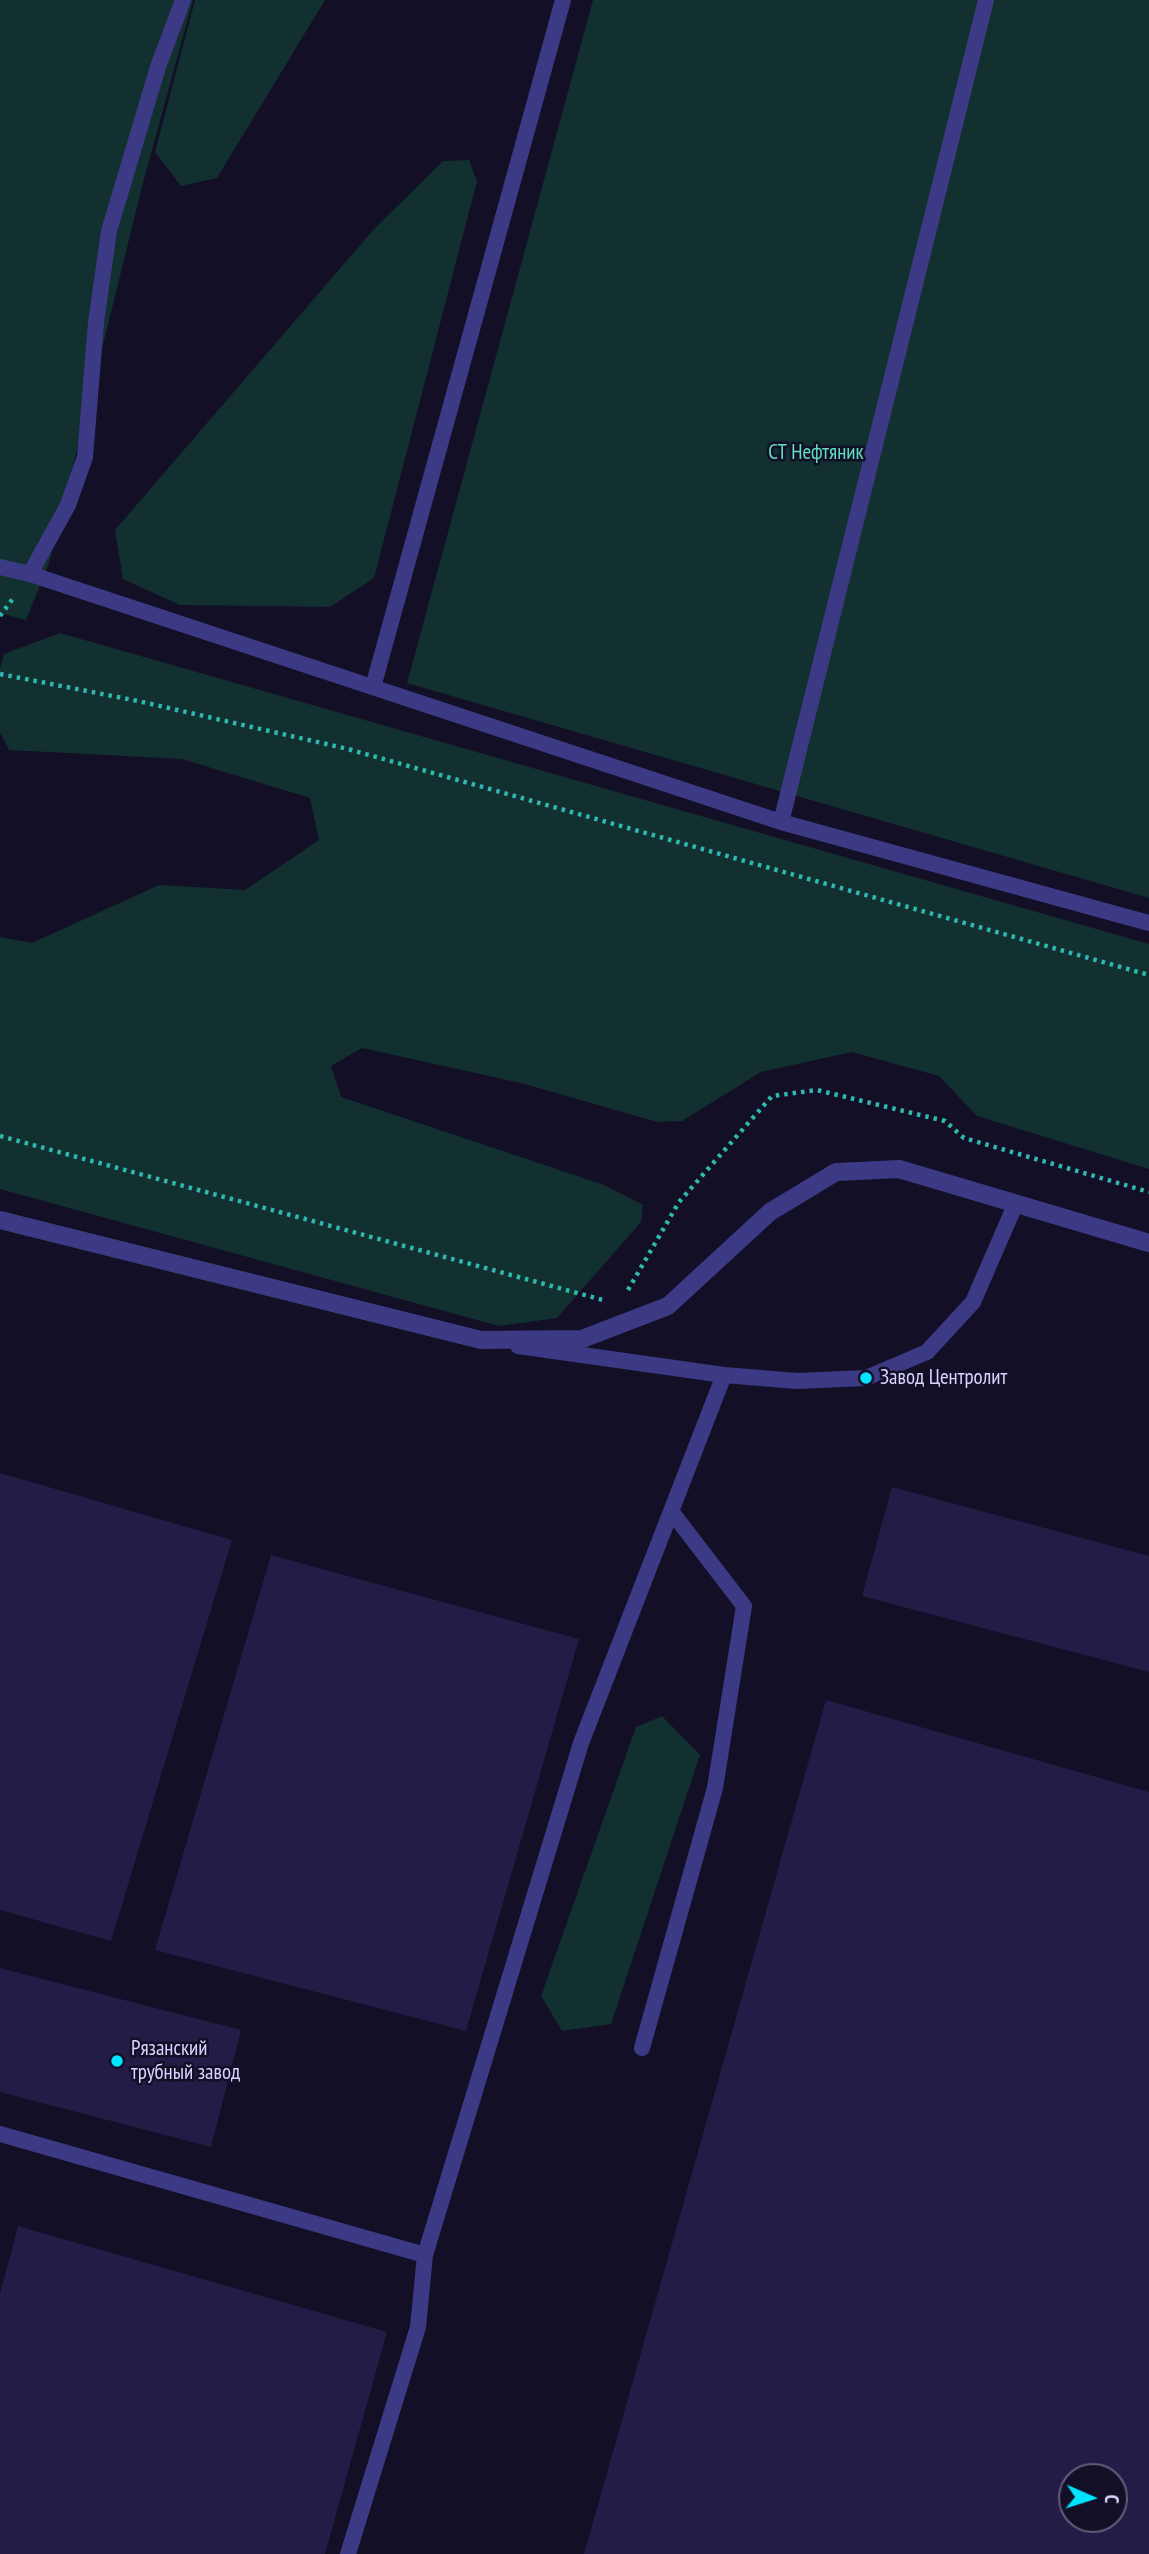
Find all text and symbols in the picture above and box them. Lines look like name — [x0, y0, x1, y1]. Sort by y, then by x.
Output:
park label: СТ Нефтяник — [768, 440, 864, 466]
place label: Завод Центролит — [880, 1365, 1007, 1391]
marker: Завод Центролит — [858, 1370, 874, 1386]
place label: Рязанский трубный завод — [131, 2036, 240, 2086]
marker: Рязанский трубный завод — [109, 2053, 125, 2069]
north arrow — [1058, 2463, 1128, 2533]
text: С — [1100, 2494, 1124, 2504]

